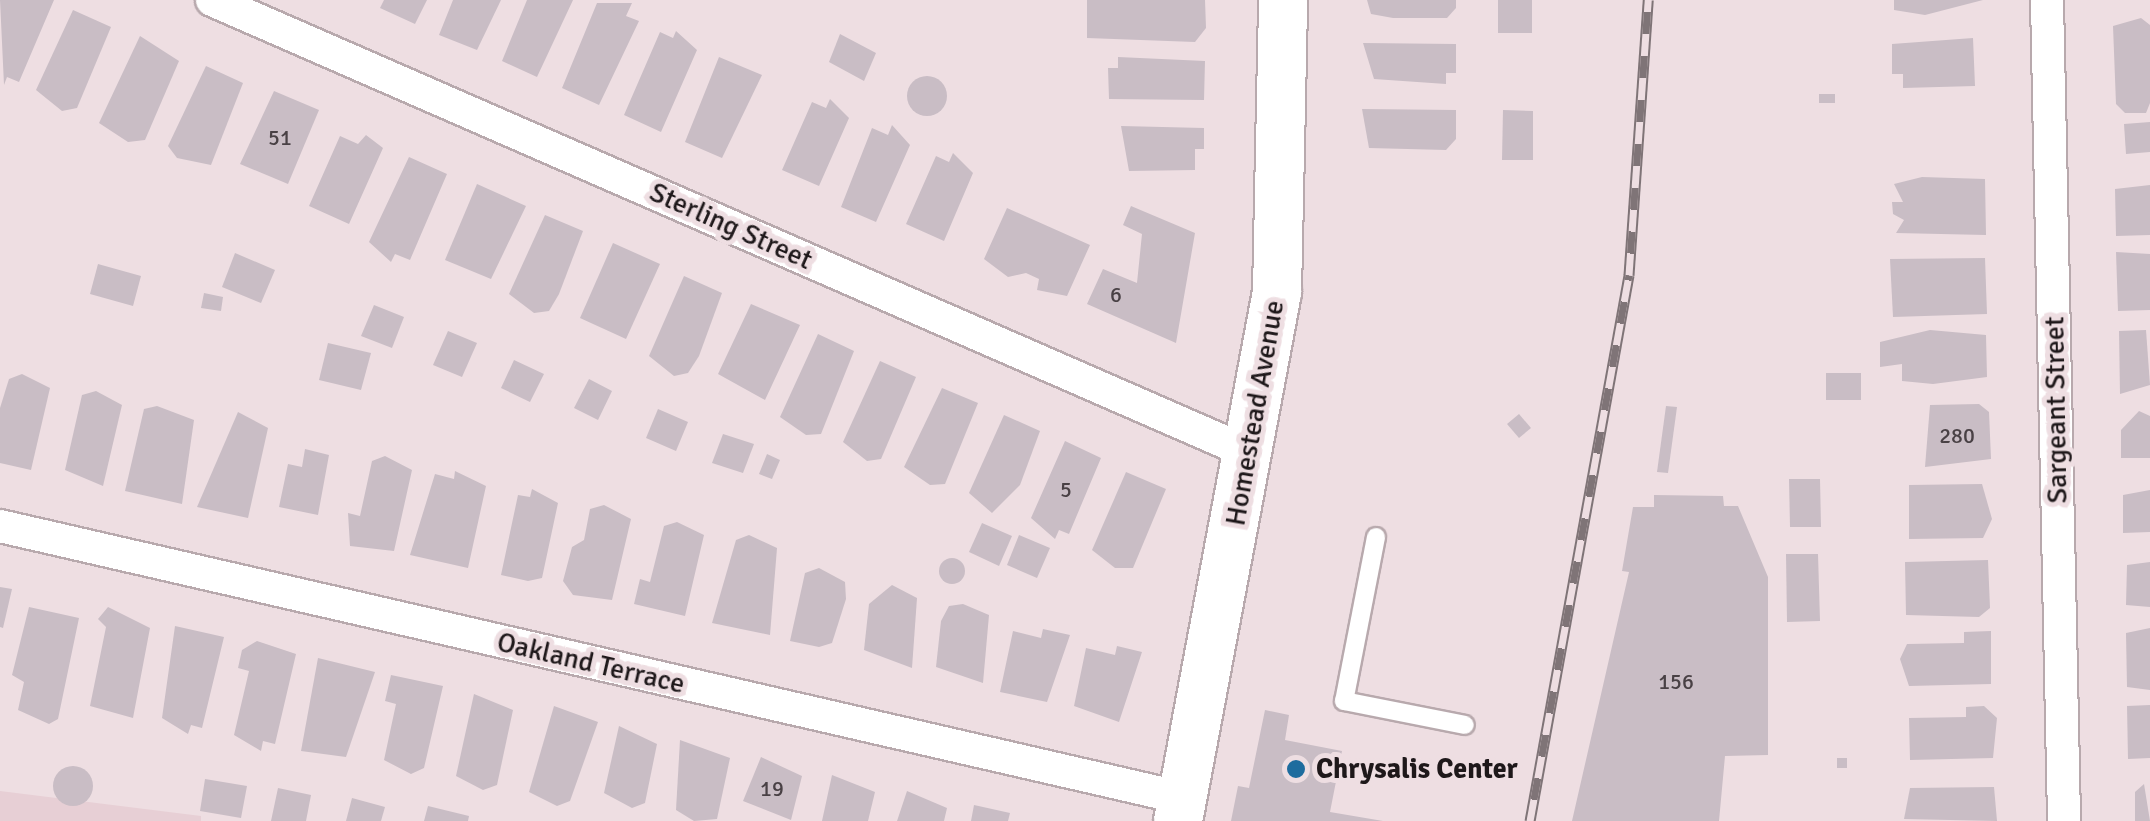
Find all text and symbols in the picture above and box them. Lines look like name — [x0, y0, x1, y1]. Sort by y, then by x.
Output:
house number: 51 — [268, 125, 292, 151]
street label: Sterling Street — [645, 175, 817, 277]
house number: 6 — [1110, 282, 1122, 308]
street label: Homestead Avenue — [1219, 298, 1291, 528]
street label: Sargeant Street — [2038, 316, 2074, 504]
house number: 280 — [1939, 423, 1975, 449]
house number: 5 — [1060, 477, 1072, 503]
street label: Oakland Terrace — [494, 625, 688, 701]
house number: 156 — [1658, 669, 1694, 695]
place label: Chrysalis Center — [1316, 752, 1518, 786]
marker: Chrysalis Center — [1285, 758, 1307, 780]
house number: 19 — [760, 776, 784, 802]

